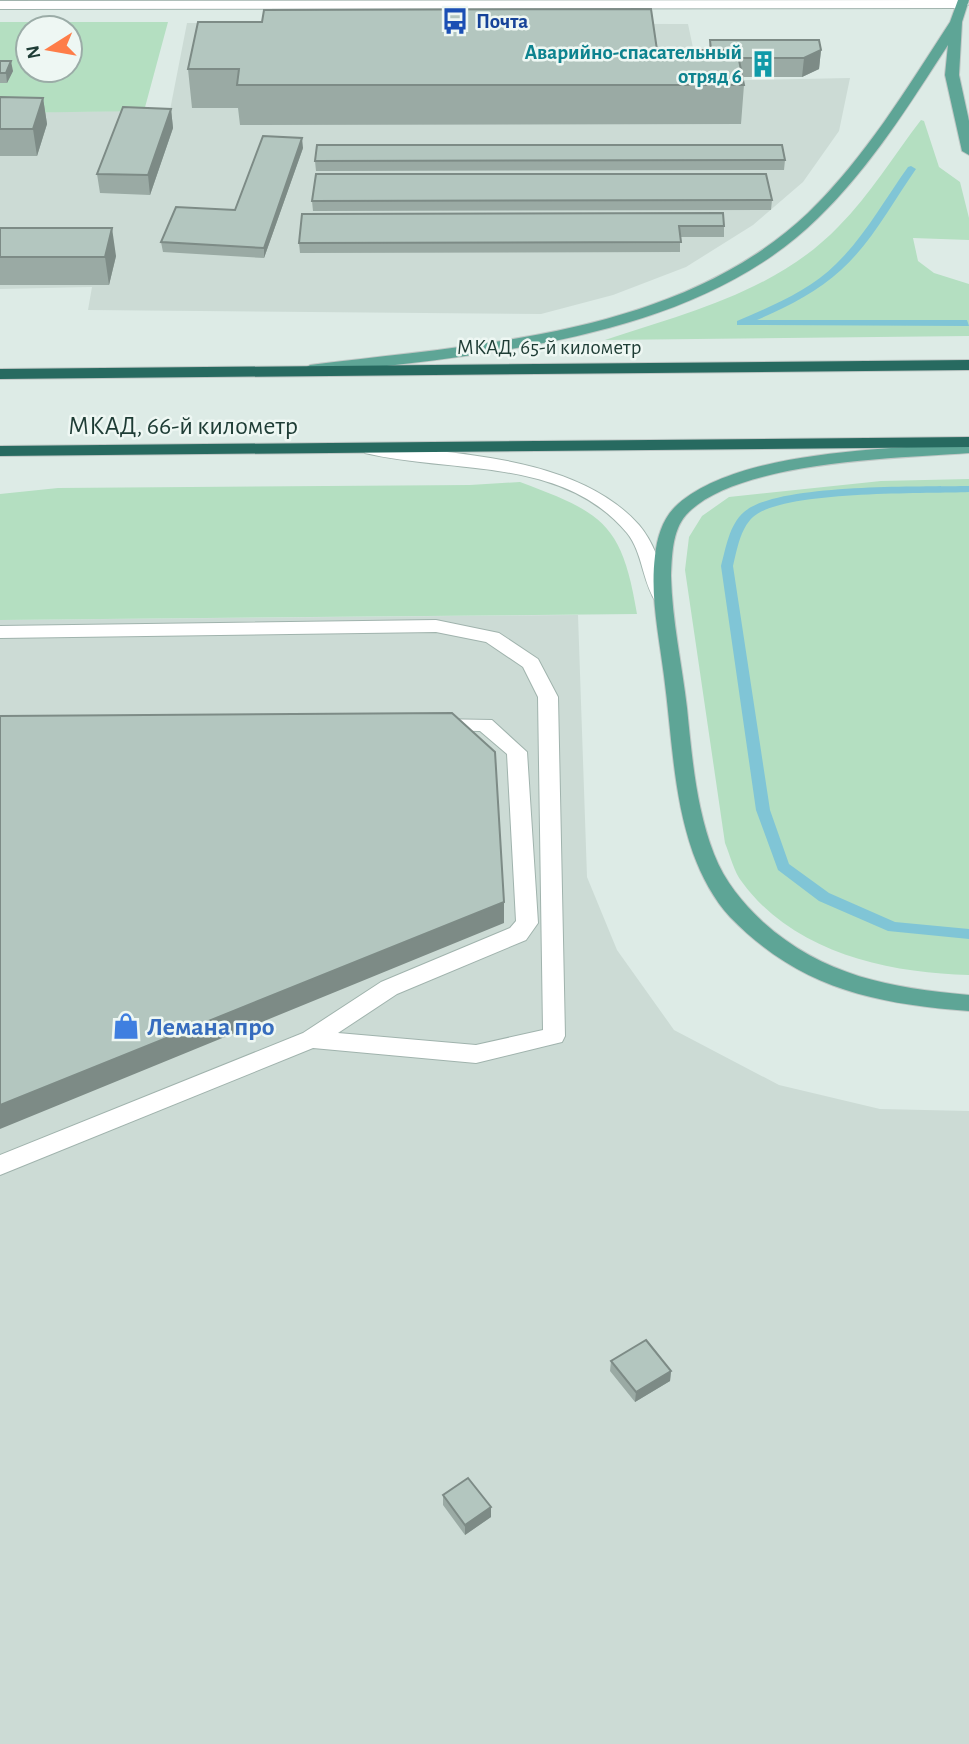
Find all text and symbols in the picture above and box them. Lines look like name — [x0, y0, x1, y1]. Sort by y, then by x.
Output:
bus stop icon: Почта — [440, 6, 470, 36]
place label: Почта — [476, 11, 528, 32]
north arrow — [14, 14, 84, 84]
place label: Аварийно-спасательный отряд 6 — [525, 42, 742, 87]
text: N — [23, 44, 44, 60]
building icon: Аварийно-спасательный отряд 6 — [748, 49, 778, 79]
street label: МКАД, 65-й километр — [457, 337, 641, 358]
street label: МКАД, 66-й километр — [68, 413, 298, 439]
shop icon: Лемана про — [111, 1011, 141, 1041]
place label: Лемана про — [147, 1014, 275, 1040]

